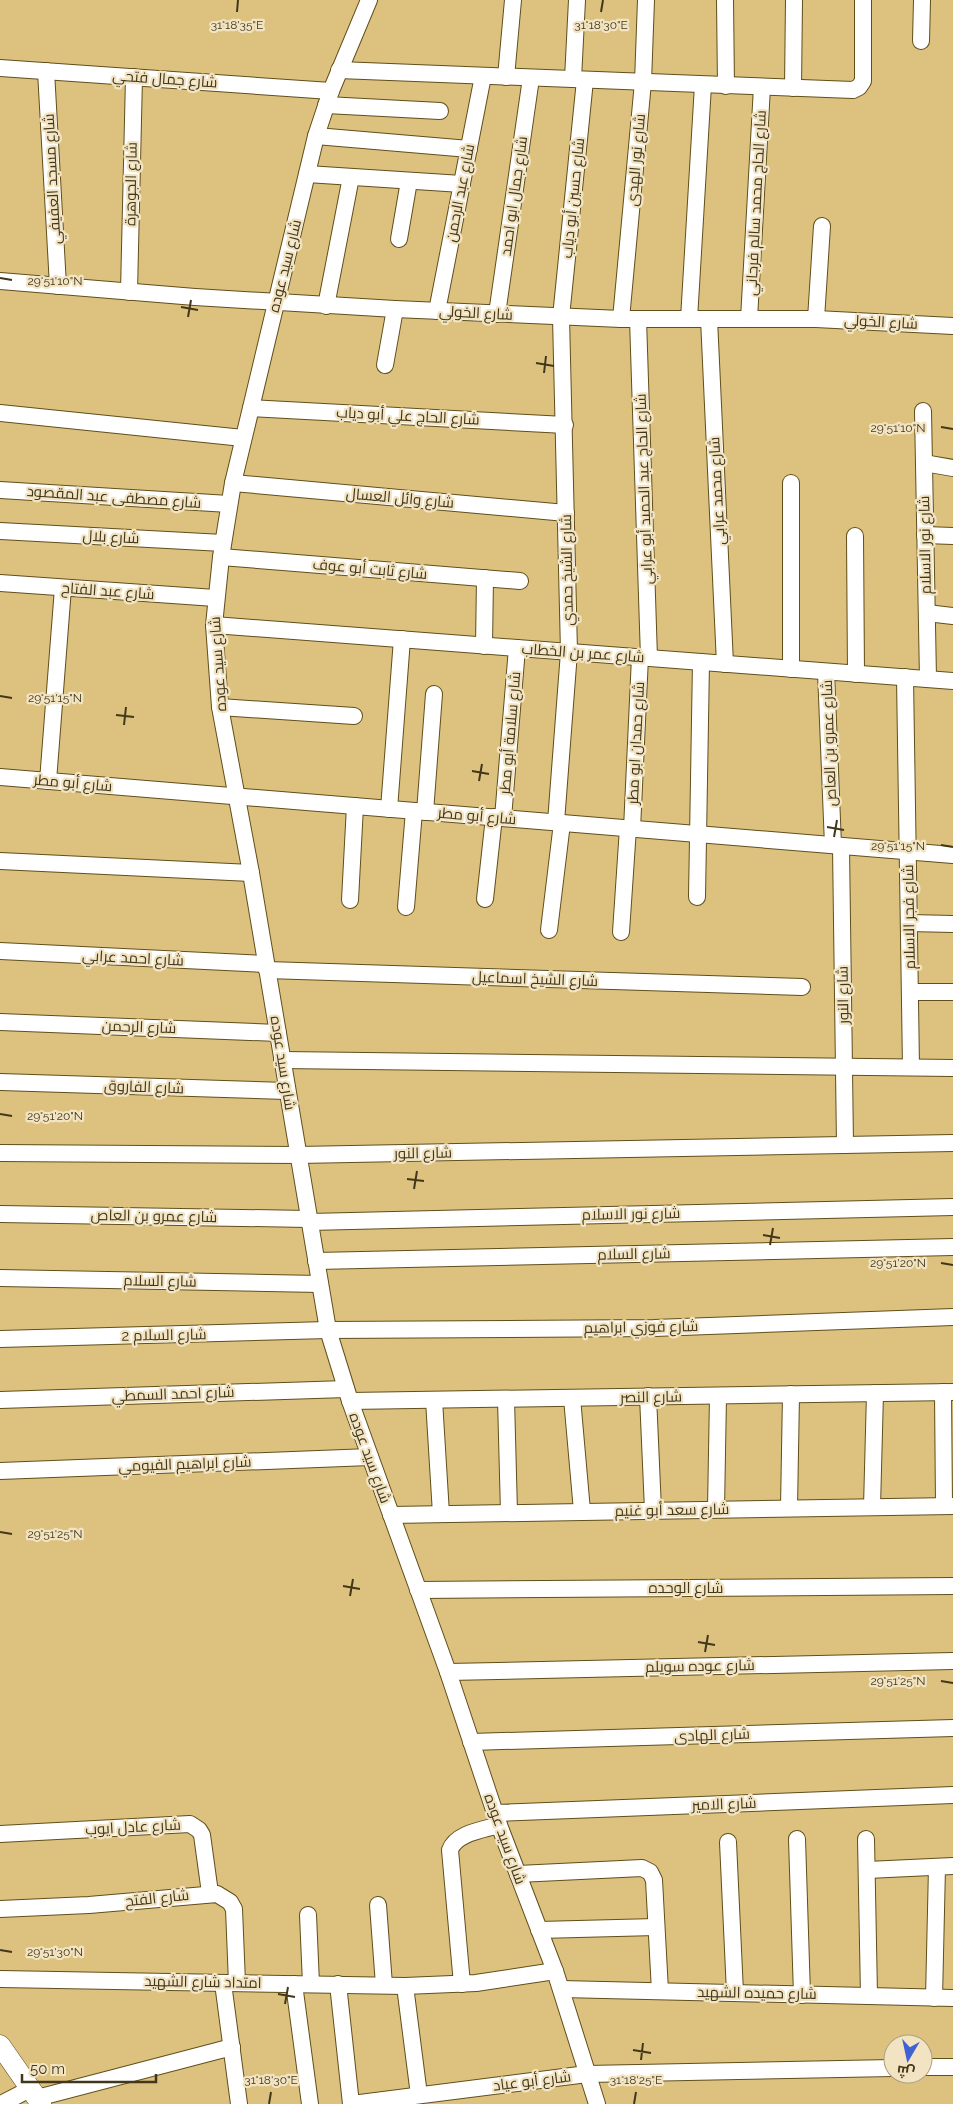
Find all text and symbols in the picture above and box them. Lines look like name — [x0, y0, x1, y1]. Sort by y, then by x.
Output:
text: 31°18'35"E — [211, 18, 263, 32]
text: 31°18'30"E — [574, 18, 628, 32]
street label: شارع جمال فتحي — [112, 66, 218, 95]
street label: شارع الحاج محمد سالم فرجاني — [742, 110, 773, 296]
street label: شارع مسجد العفيفي — [40, 113, 67, 245]
street label: شارع نور الهدى — [623, 113, 651, 207]
street label: شارع جمال ابو احمد — [497, 135, 533, 257]
street label: شارع حسين أبو دياب — [557, 137, 590, 259]
street label: شارع الجوهرة — [121, 142, 143, 226]
street label: شارع عبد الرحمن — [442, 142, 480, 244]
street label: شارع سيد عوده — [265, 218, 307, 315]
text: 29°51'10"N — [28, 274, 82, 288]
street label: شارع الخولي — [438, 302, 513, 327]
street label: شارع الخولي — [843, 311, 918, 336]
street label: شارع الحاج عبد الحميد أبو عرابي — [631, 393, 659, 585]
street label: شارع الحاج علي أبو دياب — [336, 402, 480, 432]
text: 29°51'10"N — [871, 421, 925, 435]
street label: شارع محمد عرابي — [705, 436, 732, 546]
street label: شارع مصطفى عبد المقصود — [26, 482, 202, 514]
street label: شارع وائل العسال — [345, 484, 455, 514]
street label: شارع نور الاسلام — [915, 495, 937, 595]
street label: شارع الشيخ حمدي — [557, 514, 580, 626]
street label: شارع بلال — [82, 527, 140, 549]
street label: شارع ثابت أبو عوف — [312, 554, 428, 585]
street label: شارع عبد الفتاح — [61, 579, 155, 605]
street label: شارع سيد عوده — [206, 616, 232, 712]
street label: شارع عمر بن الخطاب — [521, 640, 645, 668]
street label: شارع سلامة أبو مطر — [495, 671, 526, 796]
street label: شارع عمرو بن العاص — [818, 679, 842, 807]
street label: شارع حمدان ابو مطر — [624, 681, 650, 806]
text: 29°51'15"N — [28, 691, 82, 705]
street label: شارع أبو مطر — [32, 770, 113, 797]
street label: شارع أبو مطر — [436, 803, 517, 830]
text: 29°51'15"N — [871, 839, 925, 853]
street label: شارع فجر الاسلام — [899, 864, 921, 970]
street label: شارع احمد عرابي — [81, 946, 184, 973]
street label: شارع النور — [833, 966, 855, 1025]
street label: شارع الشيخ اسماعيل — [471, 968, 598, 992]
street label: شارع سيد عوده — [265, 1015, 299, 1112]
street label: شارع الرحمن — [101, 1017, 177, 1039]
street label: شارع الفاروق — [104, 1077, 184, 1099]
text: 29°51'20"N — [27, 1109, 83, 1123]
street label: شارع النور — [393, 1143, 452, 1165]
street label: شارع نور الاسلام — [581, 1204, 681, 1226]
street label: شارع عمرو بن العاص — [90, 1206, 217, 1228]
street label: شارع السلام — [597, 1244, 671, 1266]
text: 29°51'20"N — [870, 1256, 926, 1270]
street label: شارع السلام — [123, 1271, 197, 1293]
street label: شارع فوزي ابراهيم — [584, 1317, 699, 1340]
street label: شارع السلام 2 — [121, 1325, 207, 1347]
street label: شارع احمد السمطي — [111, 1383, 235, 1408]
street label: شارع النصر — [619, 1387, 682, 1409]
street label: شارع سيد عوده — [343, 1410, 395, 1506]
street label: شارع ابراهيم الفيومي — [118, 1453, 252, 1478]
street label: شارع سعد أبو غنيم — [614, 1499, 730, 1522]
text: 29°51'25"N — [27, 1527, 83, 1541]
street label: شارع الوحده — [649, 1579, 723, 1599]
street label: شارع عوده سويلم — [645, 1656, 755, 1678]
text: 29°51'25"N — [870, 1674, 926, 1688]
street label: شارع الهادى — [674, 1725, 750, 1747]
street label: شارع سيد عوده — [478, 1791, 530, 1887]
street label: شارع الامير — [690, 1794, 757, 1816]
street label: شارع عادل ايوب — [85, 1816, 181, 1840]
street label: شارع الفتح — [124, 1886, 190, 1912]
text: 29°51'30"N — [27, 1945, 83, 1959]
street label: امتداد شارع الشهيد — [144, 1972, 262, 1994]
street label: شارع حميده الشهيد — [697, 1983, 817, 2005]
north arrow — [883, 2034, 933, 2084]
scale bar — [22, 2052, 156, 2084]
text: 50 m — [30, 2060, 65, 2078]
text: ش — [896, 2062, 916, 2081]
street label: شارع أبو عياد — [492, 2066, 572, 2097]
text: 31°18'30"E — [244, 2073, 298, 2087]
text: 31°18'25"E — [610, 2073, 662, 2087]

